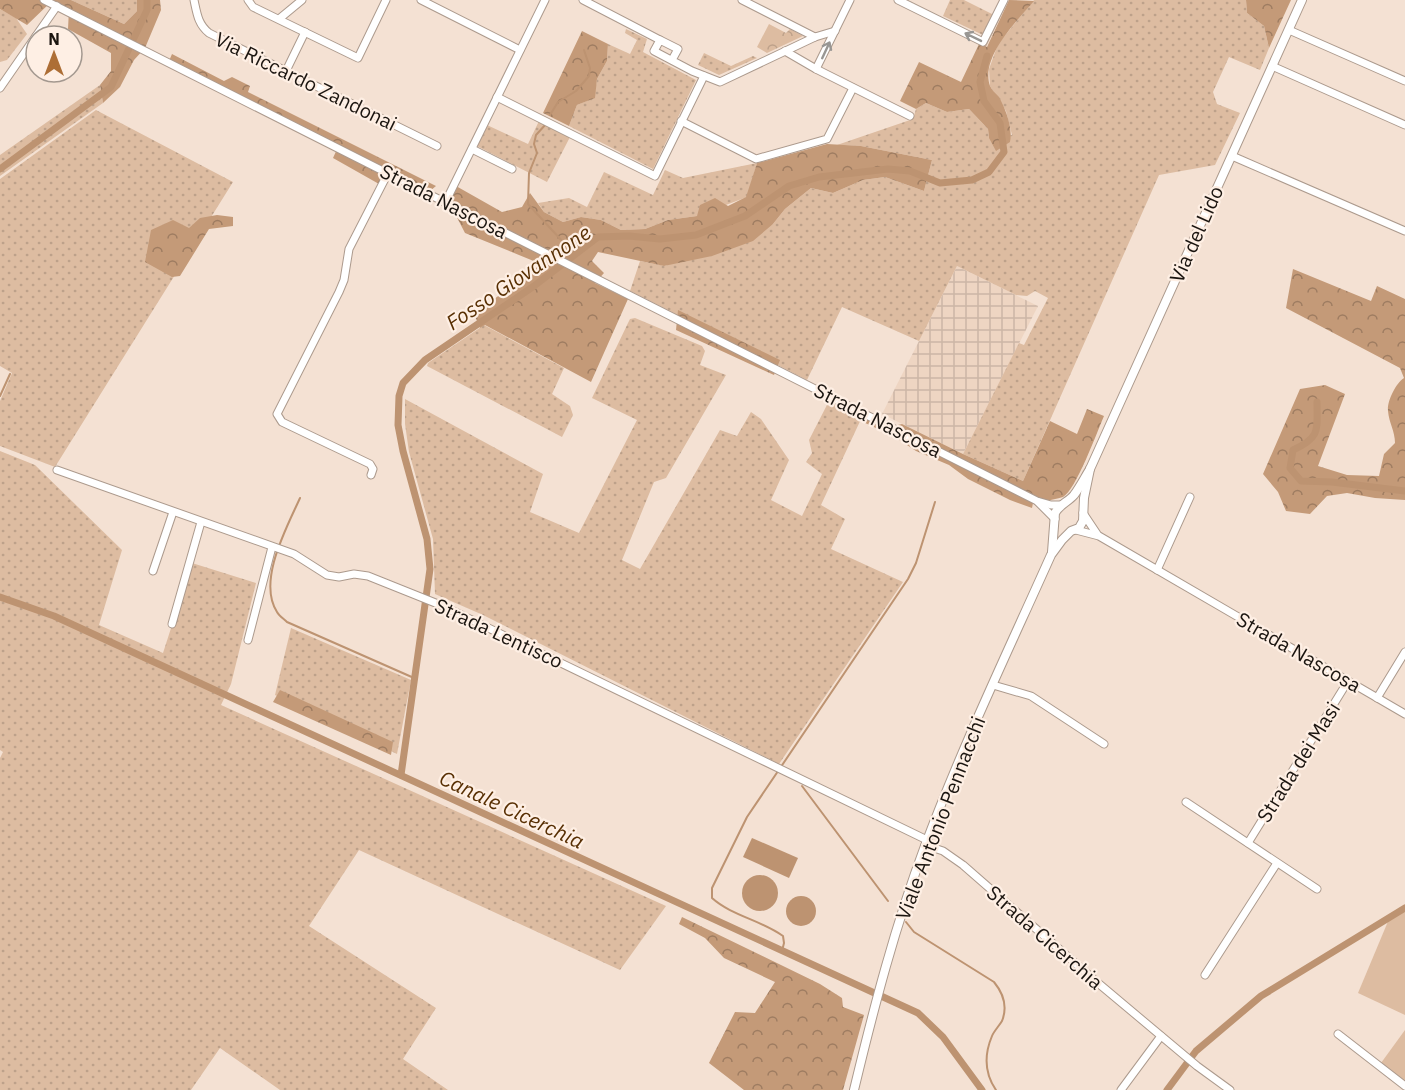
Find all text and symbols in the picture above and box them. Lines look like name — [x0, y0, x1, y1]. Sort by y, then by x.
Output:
north arrow — [24, 24, 84, 84]
street label: Via Riccardo Zandonai — [211, 25, 401, 137]
text: N — [48, 29, 60, 49]
one-way arrow — [964, 31, 982, 42]
one-way arrow — [820, 42, 832, 60]
street label: Strada Nascosa — [376, 157, 513, 245]
street label: Via del Lido — [1163, 181, 1229, 287]
water label: Fosso Giovannone — [440, 218, 596, 336]
street label: Strada Nascosa — [810, 376, 947, 464]
street label: Strada Lentisco — [430, 591, 568, 675]
street label: Strada Nascosa — [1232, 605, 1367, 699]
street label: Strada dei Masi — [1250, 697, 1346, 827]
street label: Viale Antonio Pennacchi — [889, 712, 991, 924]
water label: Canale Cicerchia — [435, 763, 589, 855]
street label: Strada Cicerchia — [981, 879, 1109, 995]

